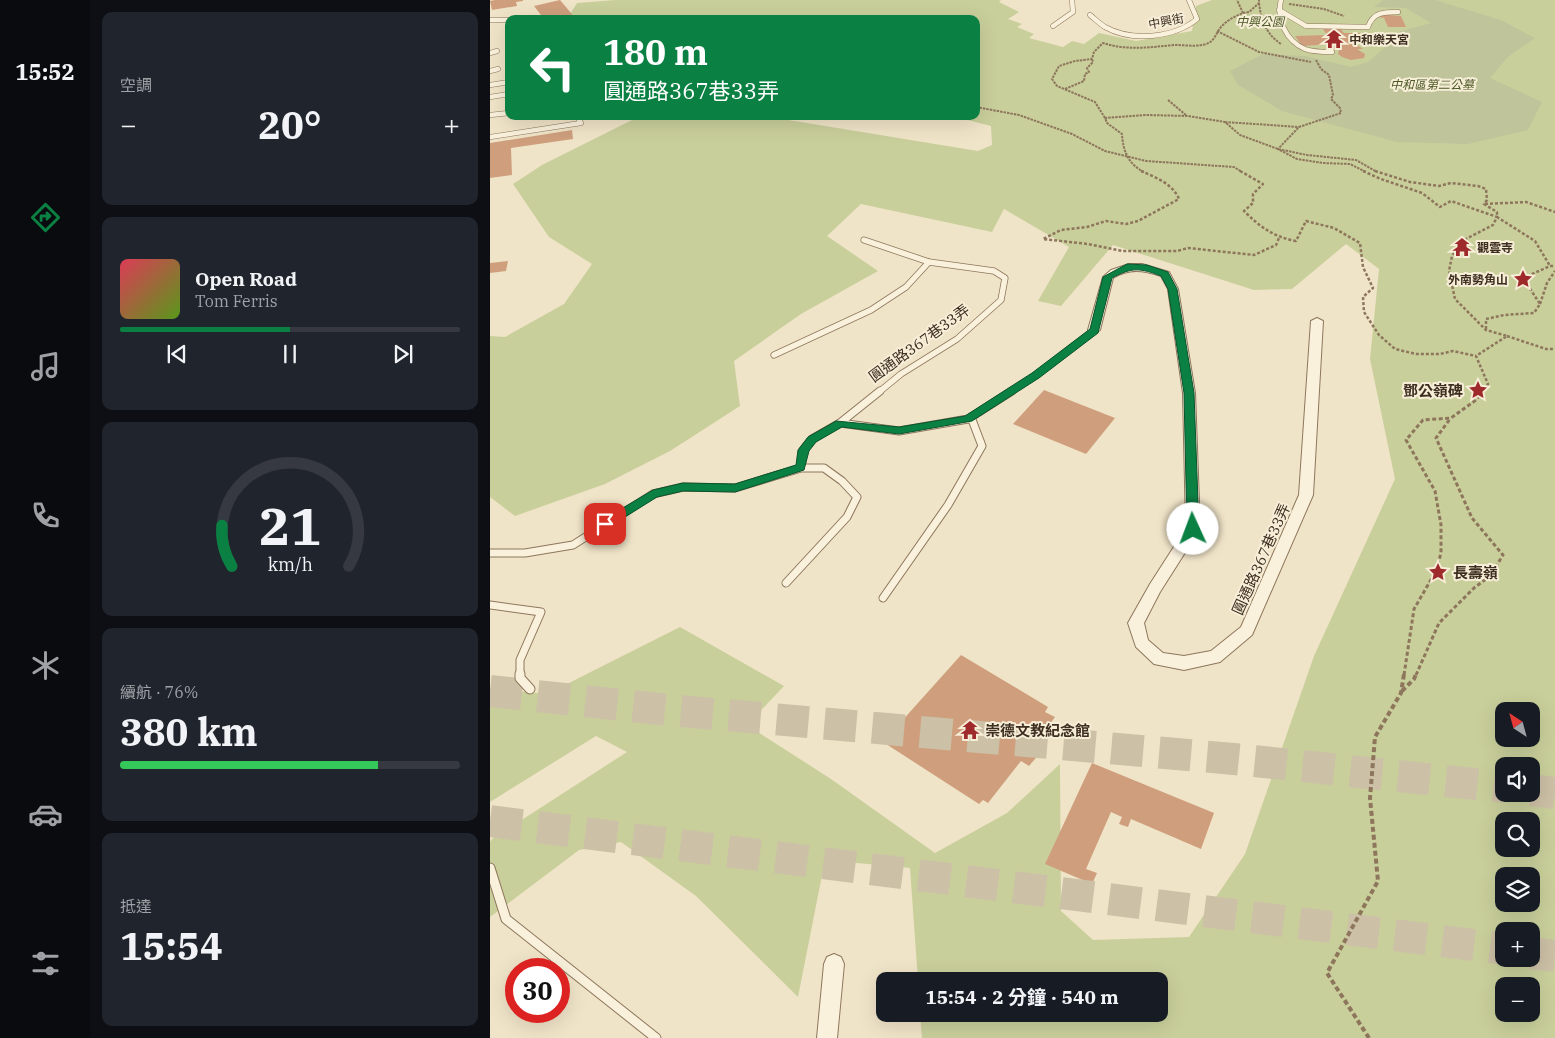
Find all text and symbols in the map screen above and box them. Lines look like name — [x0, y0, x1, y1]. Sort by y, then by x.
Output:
street label: 中興街 — [1147, 10, 1185, 32]
park label: 中興公園 — [1236, 14, 1286, 29]
temple icon: 中和樂天宮 — [1323, 28, 1345, 50]
text: 180 m — [603, 29, 708, 75]
place label: 中和樂天宮 — [1349, 32, 1409, 47]
icon: left — [520, 35, 585, 100]
text: 15:52 — [15, 57, 75, 86]
text: 空調 — [120, 75, 152, 95]
text: 圓通路367巷33弄 — [603, 76, 779, 105]
park label: 中和區第二公墓 — [1390, 77, 1476, 92]
text: 20° — [258, 100, 322, 149]
text: − — [120, 106, 137, 143]
text: + — [443, 106, 460, 143]
icon: directions — [28, 200, 63, 235]
temple icon: 觀雲寺 — [1451, 236, 1473, 258]
place label: 觀雲寺 — [1477, 240, 1513, 255]
text: Open Road — [195, 267, 297, 291]
place icon: 外南勢角山 — [1512, 268, 1534, 290]
place label: 外南勢角山 — [1448, 272, 1508, 287]
text: Tom Ferris — [195, 291, 278, 311]
street label: 圓通路367巷33弄 — [865, 300, 973, 386]
icon: previous — [163, 340, 191, 368]
icon: pause — [276, 340, 304, 368]
icon: next — [389, 340, 417, 368]
icon: music — [28, 349, 63, 384]
place icon: 鄧公嶺碑 — [1467, 379, 1489, 401]
place label: 鄧公嶺碑 — [1403, 381, 1463, 400]
text: 21 — [259, 492, 321, 559]
icon: phone — [28, 498, 63, 533]
street label: 圓通路367巷33弄 — [1228, 500, 1294, 618]
position arrow — [1166, 502, 1218, 554]
pin — [584, 503, 626, 545]
icon: arrive — [591, 510, 619, 538]
text: km/h — [267, 553, 313, 576]
place icon: 長壽嶺 — [1427, 561, 1449, 583]
place label: 長壽嶺 — [1453, 563, 1498, 582]
icon: climate — [28, 648, 63, 683]
text: 續航 · 76% — [120, 682, 198, 702]
north arrow — [1495, 702, 1540, 748]
map controls — [1495, 702, 1540, 1022]
text: 380 km — [120, 707, 258, 756]
temple icon: 崇德文教紀念館 — [959, 719, 981, 741]
place label: 崇德文教紀念館 — [985, 721, 1090, 740]
button: sound — [1495, 757, 1540, 802]
icon: car — [28, 797, 63, 832]
button: search — [1495, 812, 1540, 857]
button: layers — [1495, 867, 1540, 912]
text: 抵達 — [120, 896, 152, 916]
text: 15:54 — [120, 921, 223, 970]
button: + — [1495, 922, 1540, 967]
icon: filters — [28, 946, 63, 981]
speed limit sign: 30 — [505, 958, 570, 1023]
button: − — [1495, 977, 1540, 1022]
text: 15:54 · 2 分鐘 · 540 m — [925, 985, 1119, 1009]

